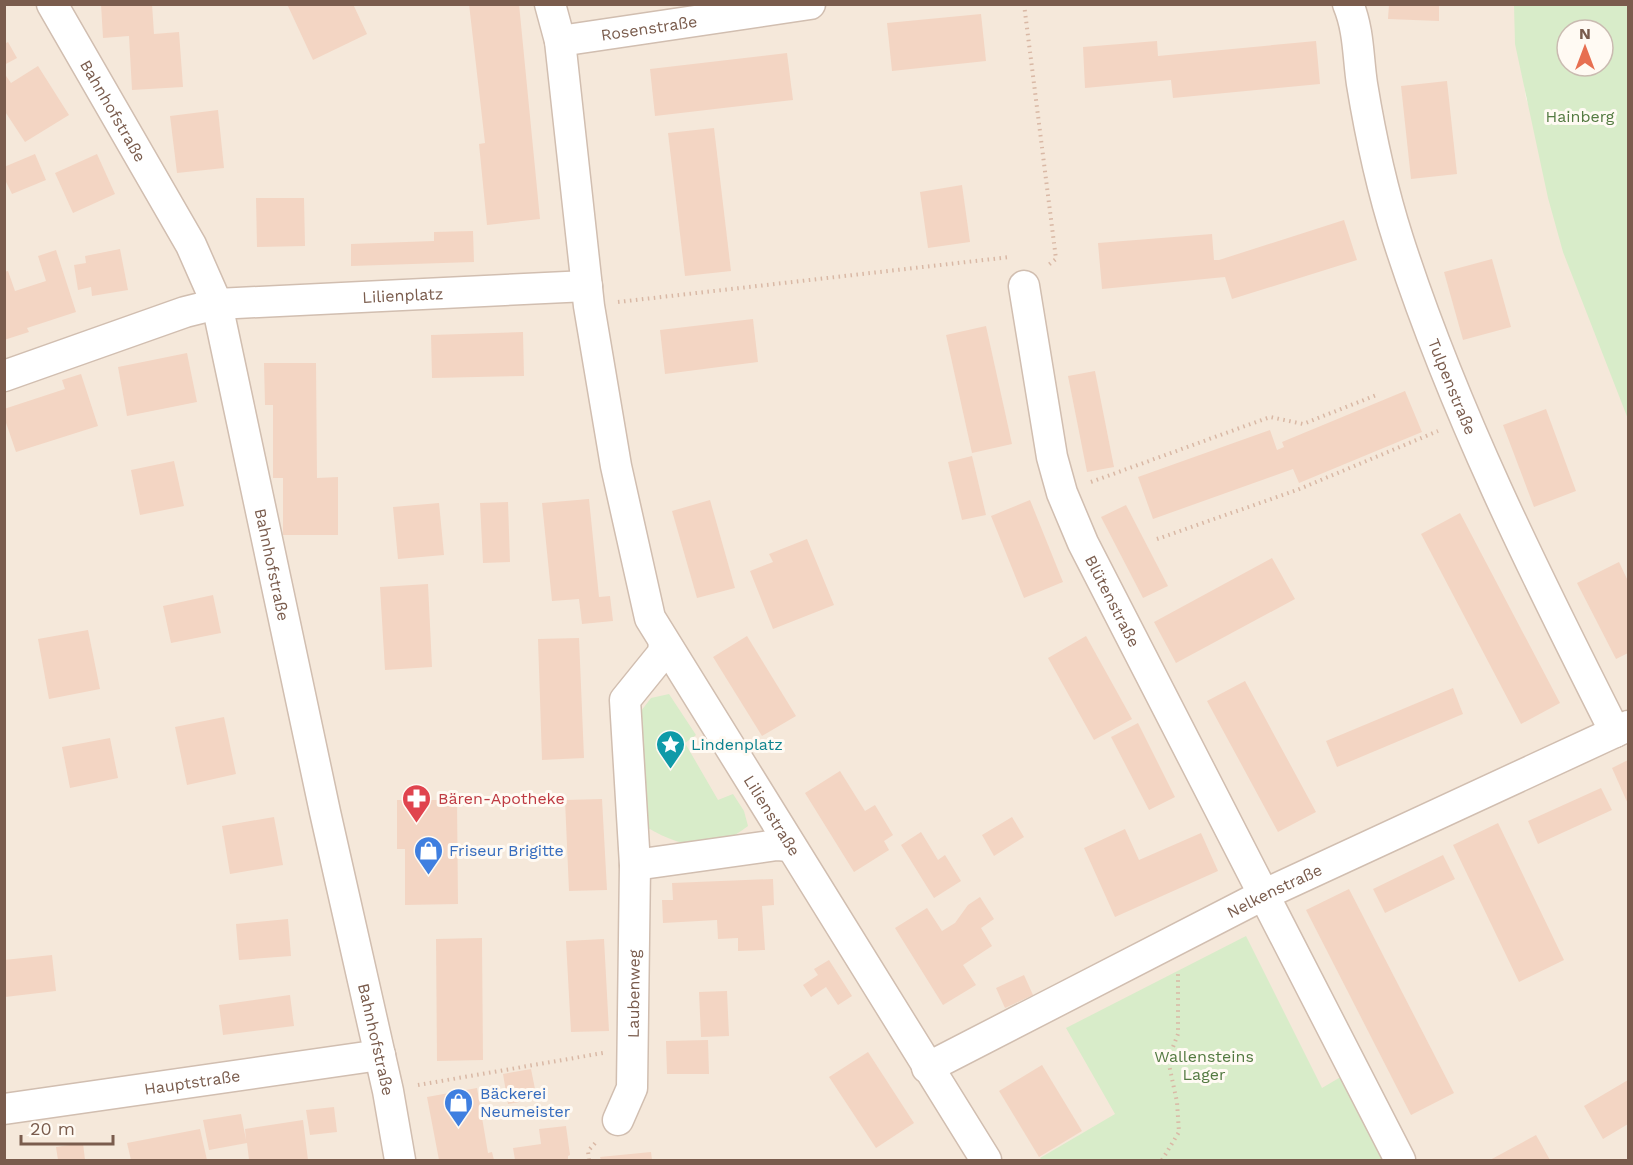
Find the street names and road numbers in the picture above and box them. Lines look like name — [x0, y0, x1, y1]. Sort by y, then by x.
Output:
street label: Rosenstraße — [600, 11, 698, 44]
street label: Bahnhofstraße — [77, 56, 150, 165]
street label: Lilienplatz — [362, 284, 444, 306]
street label: Tulpenstraße — [1424, 336, 1481, 437]
street label: Bahnhofstraße — [251, 506, 294, 623]
street label: Blütenstraße — [1081, 552, 1144, 650]
street label: Lilienstraße — [740, 771, 805, 859]
street label: Nelkenstraße — [1223, 860, 1325, 922]
street label: Laubenweg — [623, 949, 643, 1038]
street label: Bahnhofstraße — [354, 981, 398, 1097]
street label: Hauptstraße — [143, 1066, 241, 1098]

